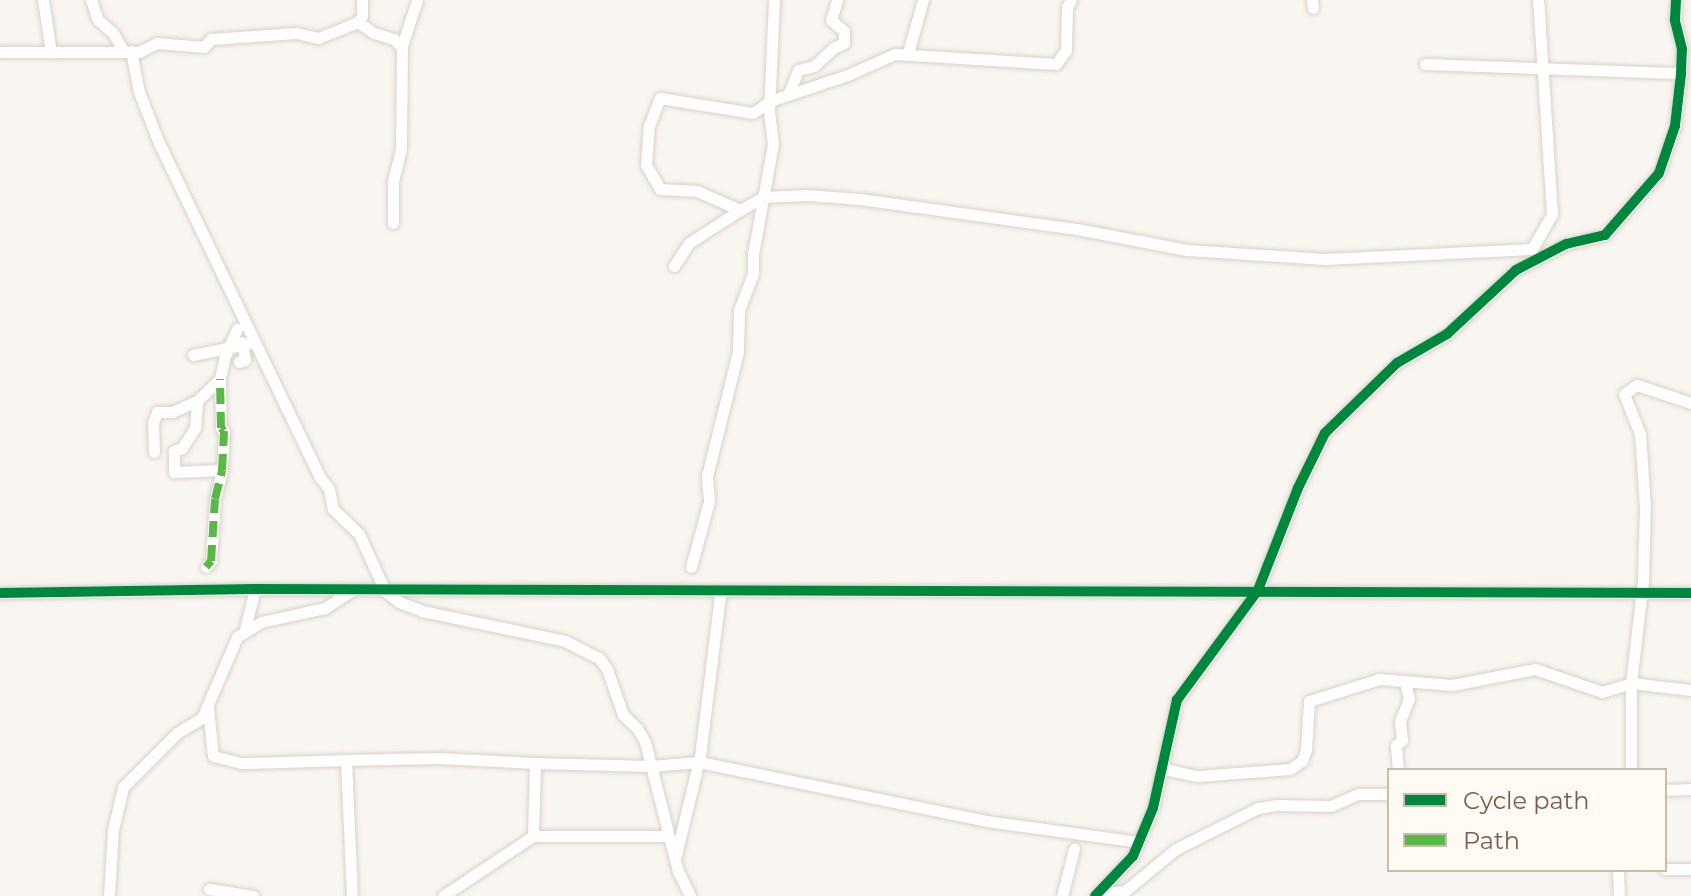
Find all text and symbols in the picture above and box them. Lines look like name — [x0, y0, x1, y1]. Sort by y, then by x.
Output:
legend — [1387, 768, 1667, 872]
text: Cycle path — [1463, 786, 1590, 815]
text: Path — [1463, 826, 1520, 855]

